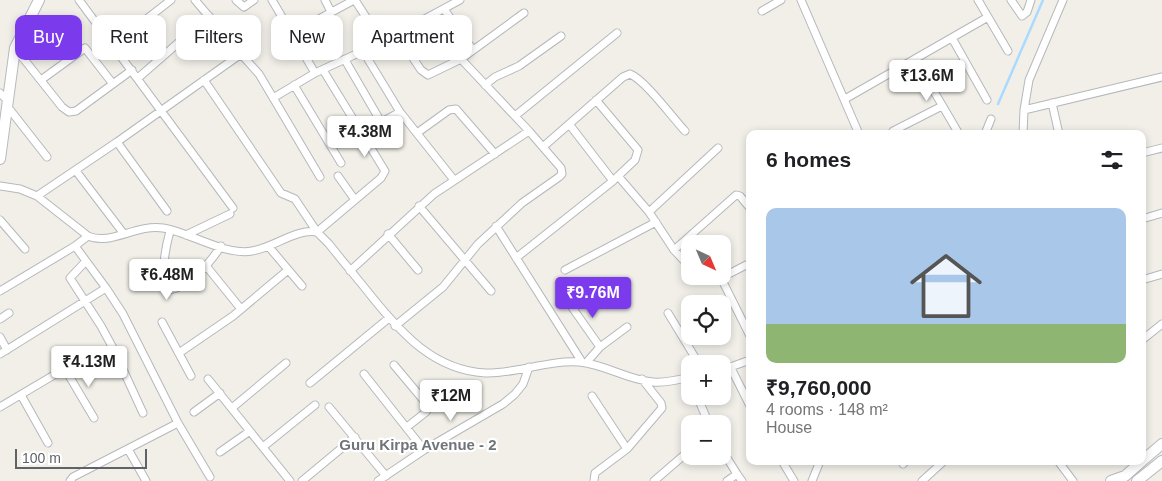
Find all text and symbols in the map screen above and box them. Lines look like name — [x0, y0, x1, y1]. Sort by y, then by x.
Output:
chip: Buy — [15, 15, 82, 60]
chip: Rent — [92, 15, 166, 60]
chip: Filters — [176, 15, 261, 60]
chip: New — [271, 15, 343, 60]
chip: Apartment — [353, 15, 472, 60]
pin: ₹13.6M — [886, 59, 968, 102]
text: ₹13.6M — [900, 67, 954, 84]
pin: ₹4.38M — [324, 116, 406, 158]
text: ₹4.38M — [338, 123, 392, 140]
icon: filters — [1098, 146, 1126, 174]
text: 6 homes — [766, 148, 851, 171]
north arrow — [681, 235, 731, 285]
map controls — [681, 235, 731, 465]
icon: home — [901, 241, 991, 331]
pin: ₹6.48M — [126, 258, 208, 301]
text: ₹6.48M — [140, 266, 194, 283]
pin: ₹9.76M — [552, 276, 634, 319]
text: ₹9.76M — [566, 284, 620, 301]
button: locate — [681, 295, 731, 345]
pin: ₹4.13M — [48, 346, 130, 388]
text: ₹4.13M — [62, 353, 116, 370]
button: + — [681, 355, 731, 405]
text: ₹9,760,000 — [766, 376, 871, 399]
pin: ₹12M — [421, 380, 481, 422]
text: ₹12M — [431, 387, 471, 404]
text: 4 rooms · 148 m² — [766, 401, 888, 418]
button: − — [681, 415, 731, 465]
text: House — [766, 419, 812, 436]
district label: Guru Kirpa Avenue - 2 — [339, 436, 497, 453]
scale bar — [15, 446, 148, 469]
text: 100 m — [22, 450, 61, 466]

